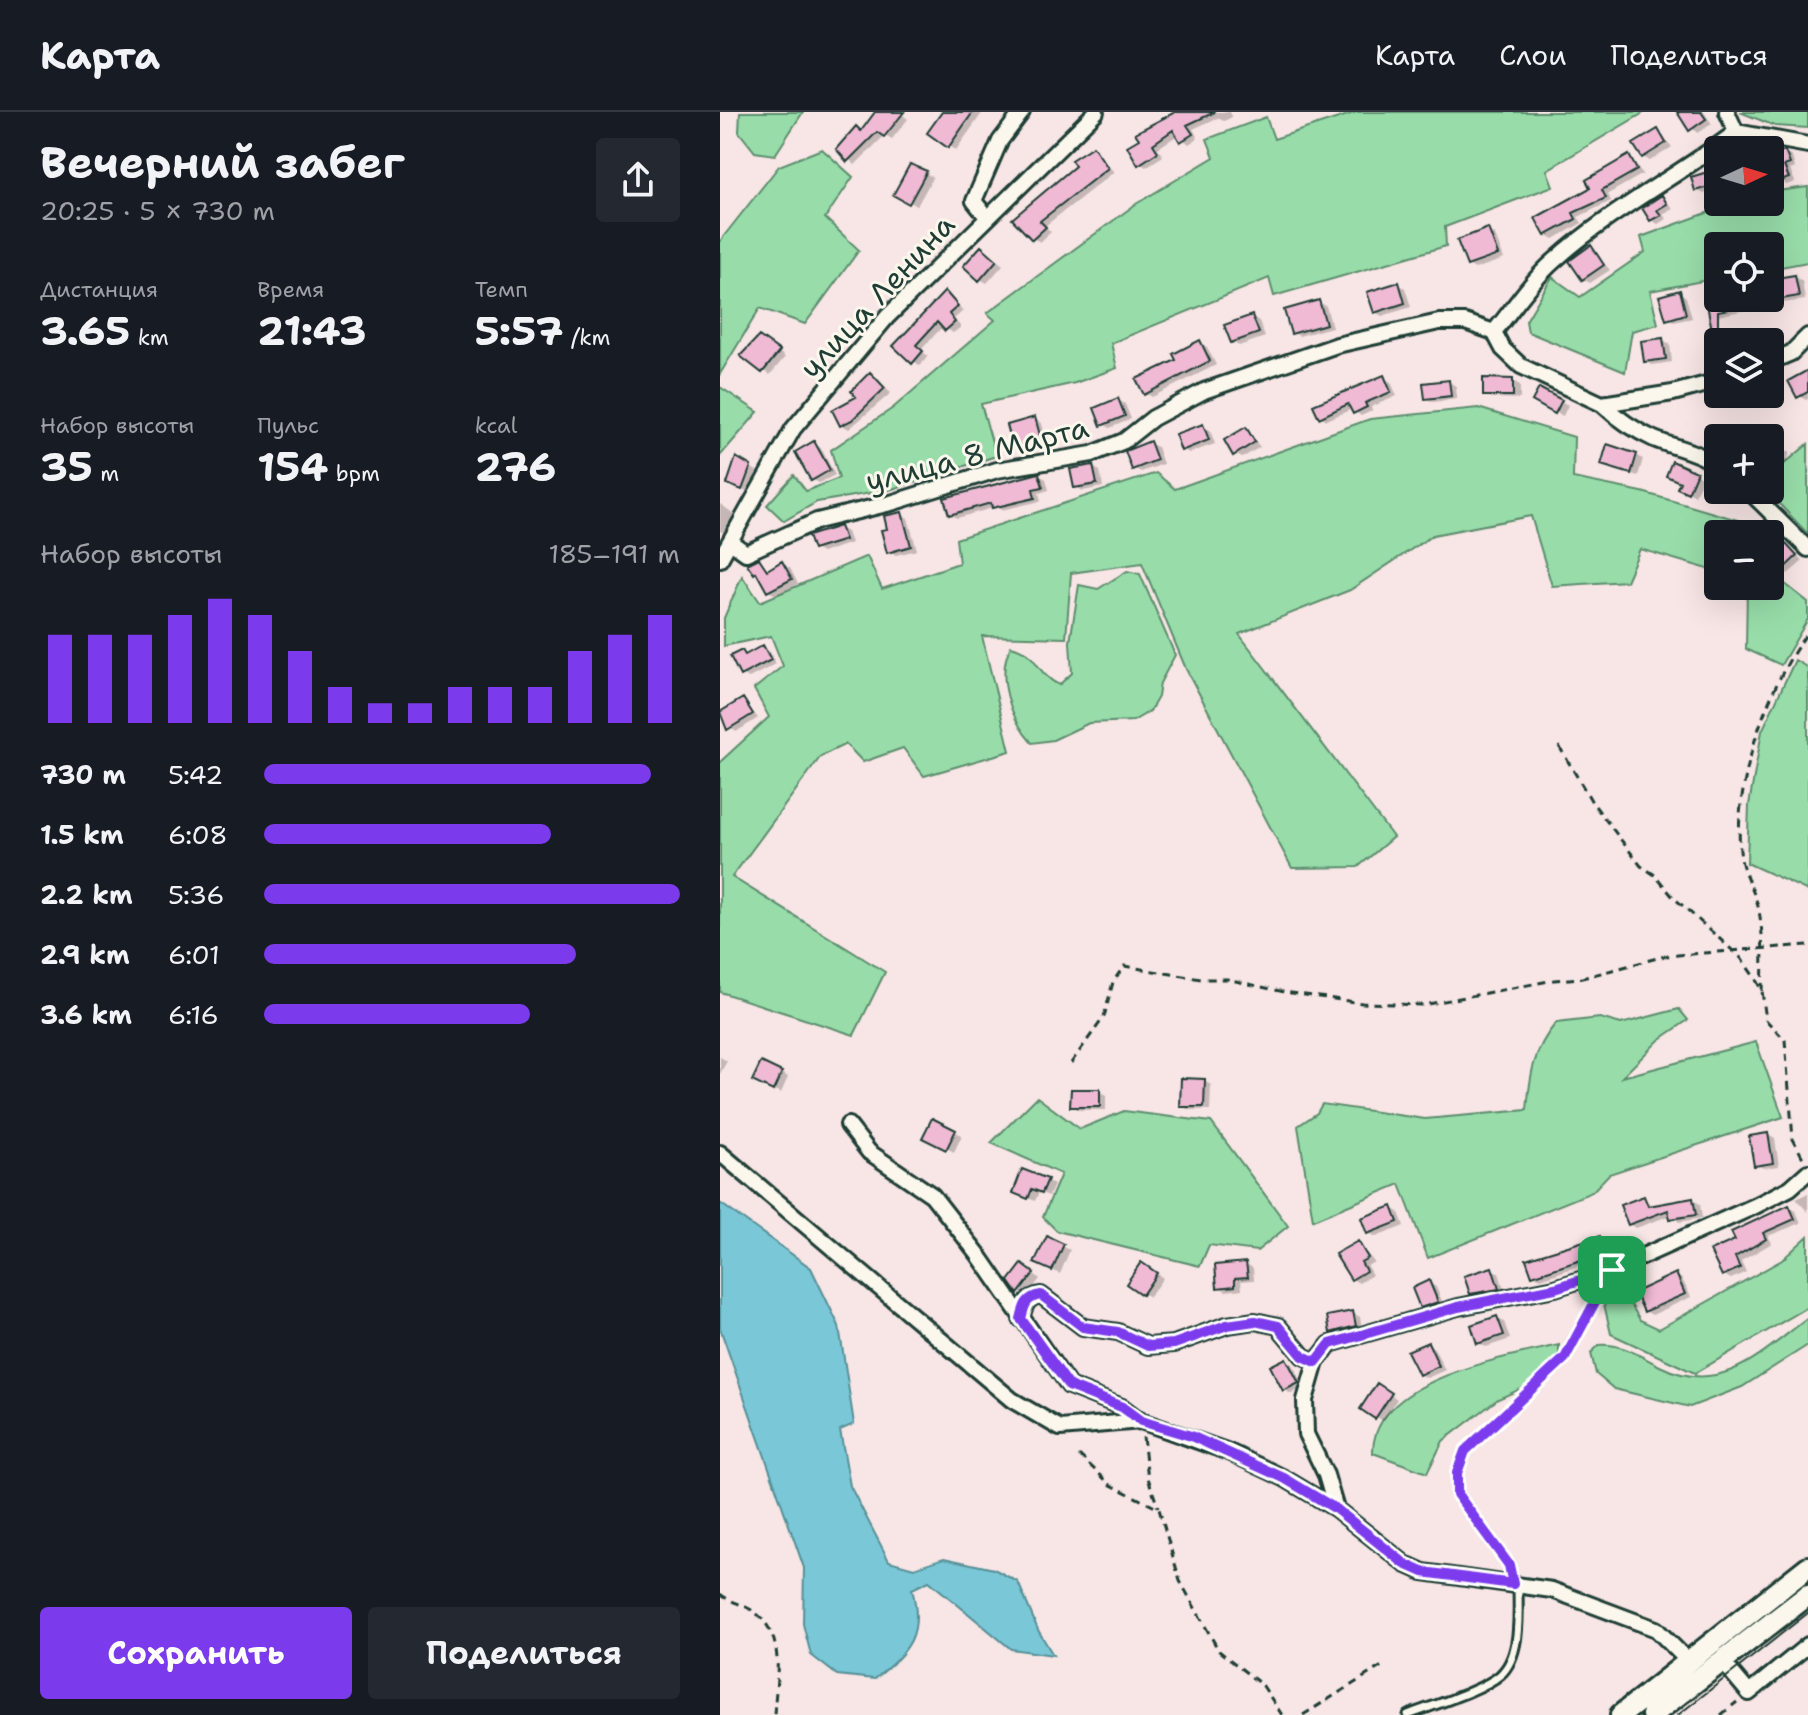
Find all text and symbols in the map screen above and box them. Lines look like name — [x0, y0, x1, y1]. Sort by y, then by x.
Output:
text: Карта — [40, 30, 160, 81]
text: Карта — [1375, 36, 1455, 74]
text: Слои — [1499, 36, 1566, 74]
text: Поделиться — [1610, 36, 1768, 74]
text: Вечерний забег — [40, 133, 405, 192]
north arrow — [1704, 136, 1784, 216]
map controls — [1704, 136, 1784, 600]
button: share — [596, 138, 680, 222]
text: 20:25 · 5 × 730 m — [40, 193, 275, 228]
street label: улица Ленина — [790, 205, 964, 387]
button: locate — [1704, 232, 1784, 312]
text: Дистанция — [40, 275, 158, 304]
text: Время — [257, 275, 324, 304]
text: Темп — [475, 275, 528, 304]
text: 3.65 — [40, 304, 130, 358]
text: 21:43 — [257, 304, 366, 358]
text: 5:57 — [475, 304, 564, 358]
text: km — [130, 323, 169, 352]
text: /km — [564, 323, 610, 352]
button: layers — [1704, 328, 1784, 408]
street label: улица 8 Марта — [861, 406, 1093, 502]
text: Набор высоты — [40, 411, 194, 440]
text: Пульс — [257, 411, 319, 440]
text: kcal — [475, 411, 517, 440]
button: + — [1704, 424, 1784, 504]
text: 35 — [40, 440, 93, 494]
text: 154 — [257, 440, 328, 494]
text: 276 — [475, 440, 556, 494]
text: m — [93, 459, 119, 488]
text: bpm — [328, 459, 380, 488]
button: − — [1704, 520, 1784, 600]
text: Набор высоты — [40, 536, 222, 571]
text: 185–191 m — [549, 536, 680, 571]
text: 730 m — [40, 757, 126, 792]
text: 5:42 — [168, 757, 223, 792]
text: 1.5 km — [40, 817, 124, 852]
text: 6:08 — [168, 817, 228, 852]
text: 2.2 km — [40, 877, 133, 912]
text: 5:36 — [168, 877, 224, 912]
text: 2.9 km — [40, 937, 130, 972]
text: 6:01 — [168, 937, 220, 972]
text: 3.6 km — [40, 997, 132, 1032]
text: 6:16 — [168, 997, 219, 1032]
pin — [1578, 1236, 1646, 1304]
icon: arrive — [1590, 1248, 1634, 1292]
button: Сохранить — [40, 1607, 352, 1699]
button: Поделиться — [368, 1607, 680, 1699]

